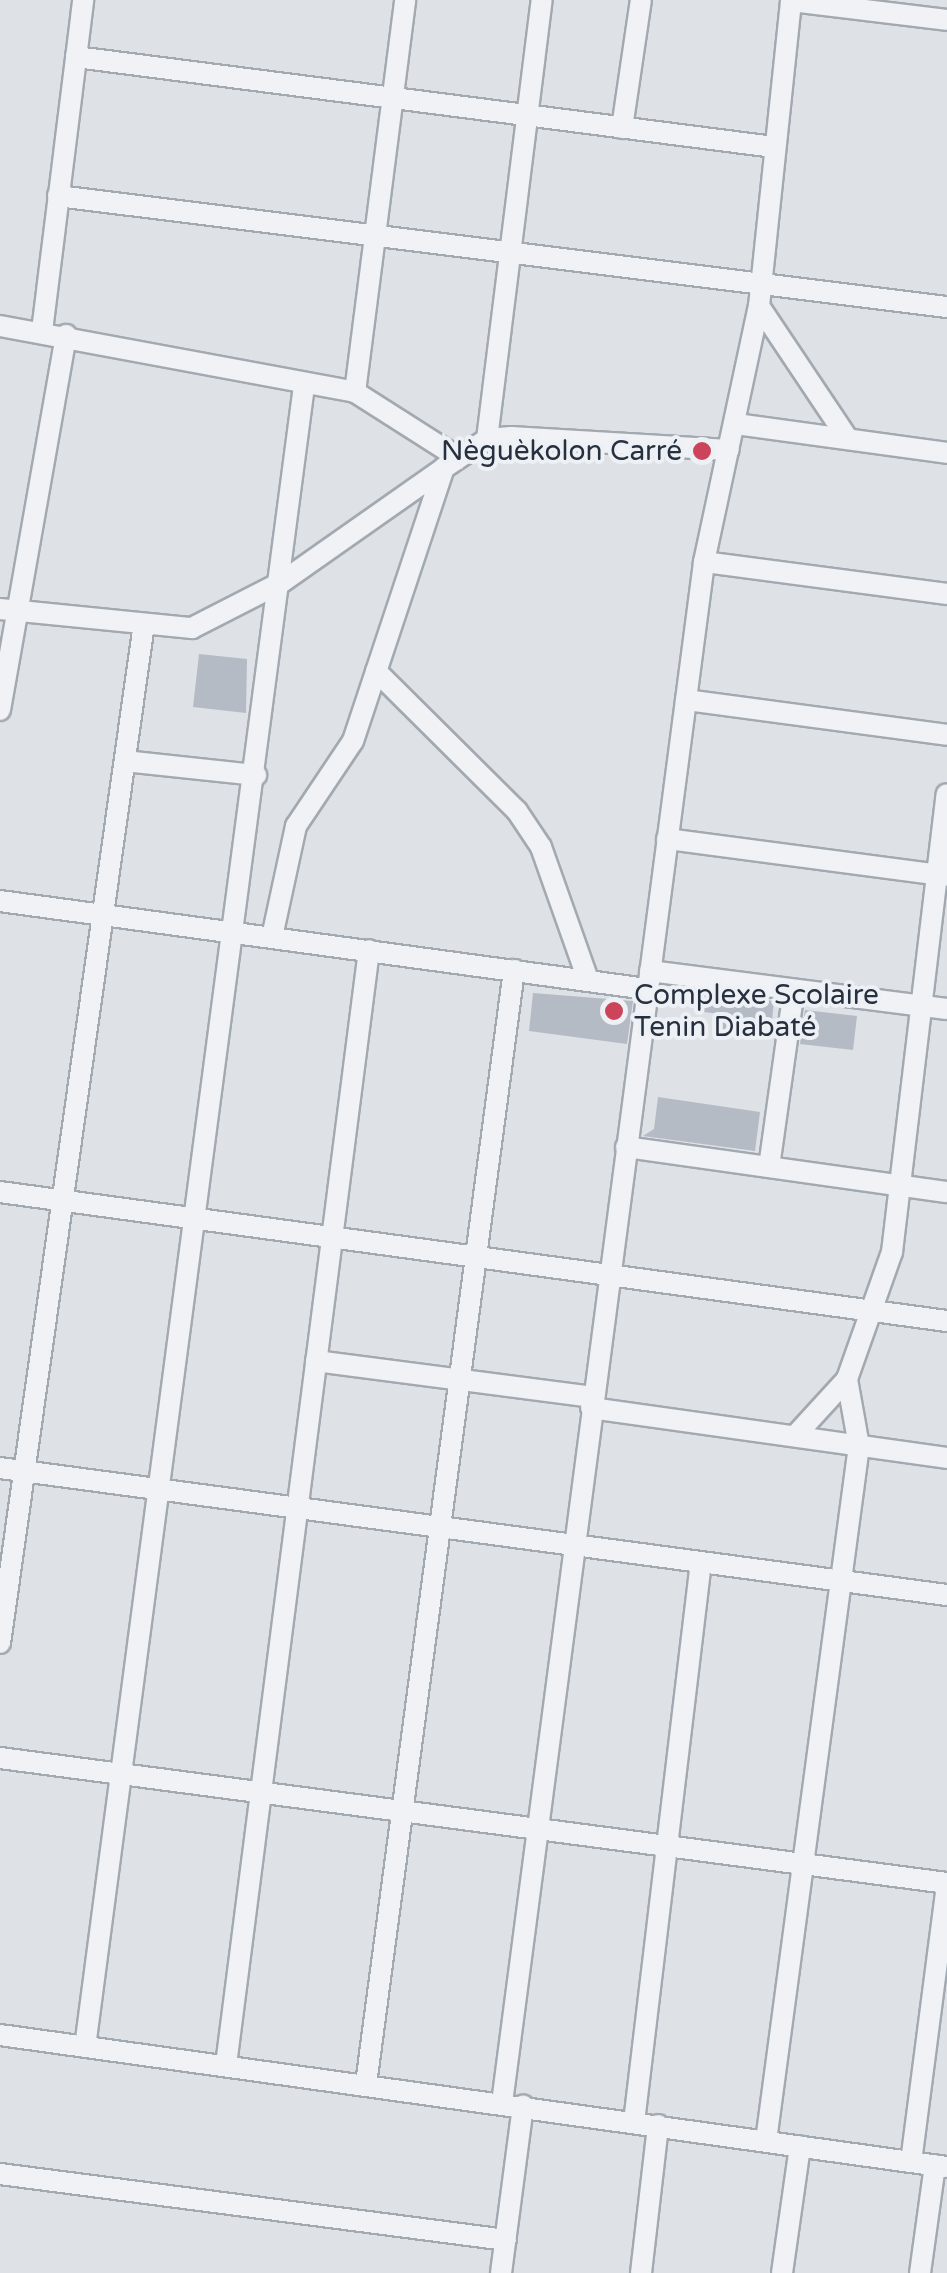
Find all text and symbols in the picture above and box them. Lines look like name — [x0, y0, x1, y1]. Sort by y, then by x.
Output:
place label: Nèguèkolon Carré — [441, 434, 682, 468]
marker: Nèguèkolon Carré — [691, 440, 713, 462]
place label: Complexe Scolaire Tenin Diabaté — [634, 978, 879, 1044]
marker: Complexe Scolaire Tenin Diabaté — [603, 1000, 625, 1022]

